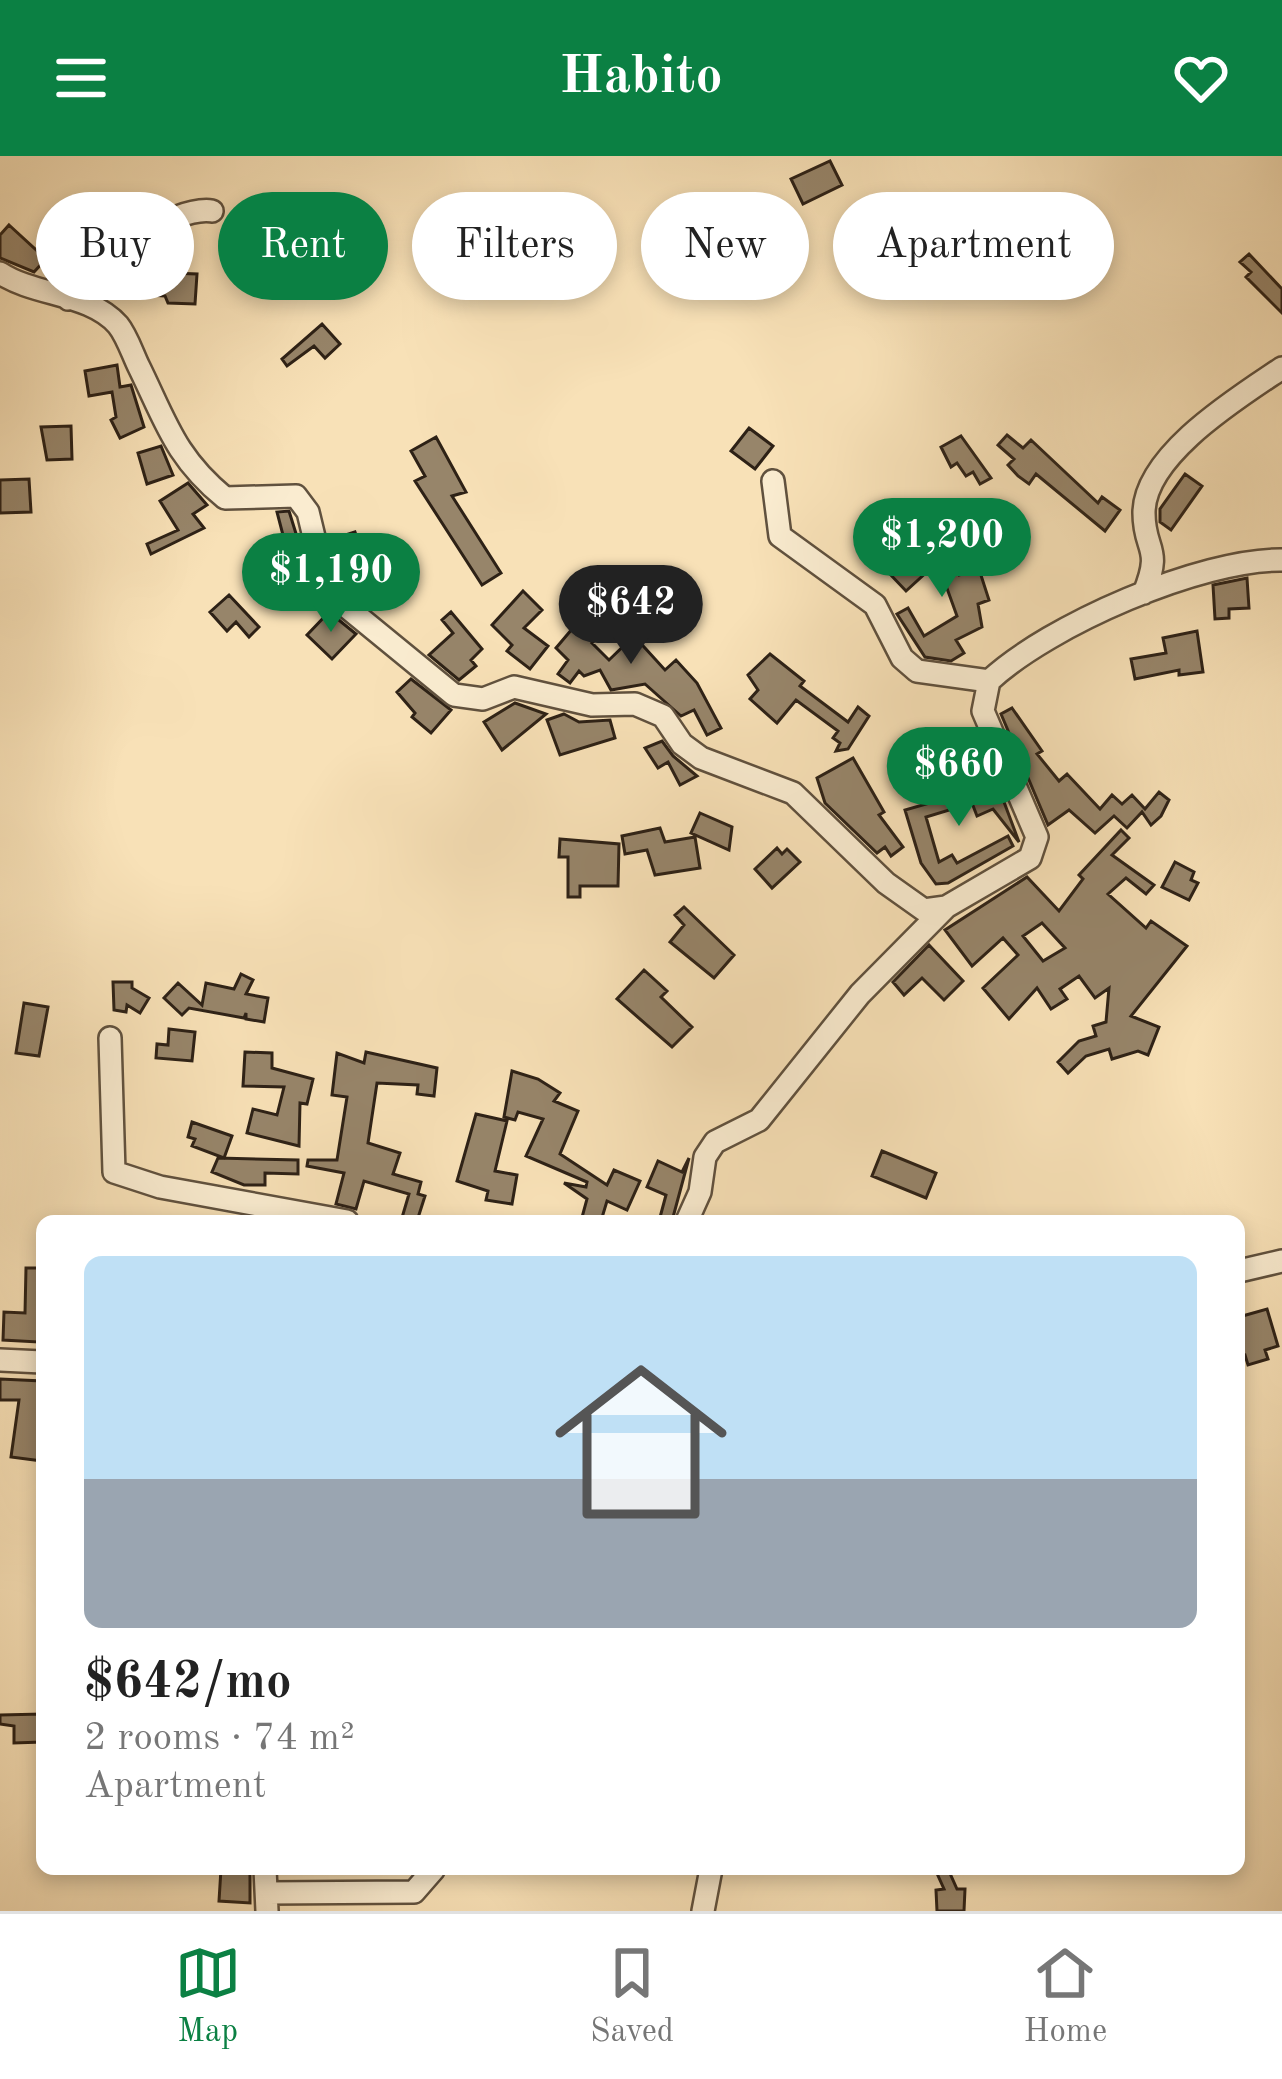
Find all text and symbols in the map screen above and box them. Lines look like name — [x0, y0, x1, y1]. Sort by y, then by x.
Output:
icon: menu — [48, 45, 114, 111]
icon: heart — [1168, 45, 1234, 111]
text: Habito — [559, 51, 723, 105]
chip: Buy — [36, 192, 194, 300]
chip: Rent — [218, 192, 388, 300]
chip: Filters — [412, 192, 617, 300]
chip: New — [641, 192, 809, 300]
chip: Apartment — [833, 192, 1114, 300]
pin: $1,200 — [844, 498, 1040, 600]
text: $1,200 — [880, 517, 1004, 556]
pin: $1,190 — [233, 533, 429, 635]
text: $1,190 — [269, 552, 393, 591]
pin: $642 — [560, 565, 702, 667]
text: $642 — [586, 584, 676, 623]
pin: $660 — [888, 727, 1030, 829]
text: $660 — [914, 746, 1004, 785]
icon: home — [533, 1334, 749, 1550]
text: $642/mo — [84, 1658, 292, 1709]
text: 2 rooms · 74 m² — [84, 1719, 355, 1758]
text: Apartment — [84, 1767, 267, 1806]
tab: Map — [175, 1940, 241, 2053]
tab: Saved — [590, 1940, 674, 2053]
tab: Home — [1024, 1940, 1107, 2053]

